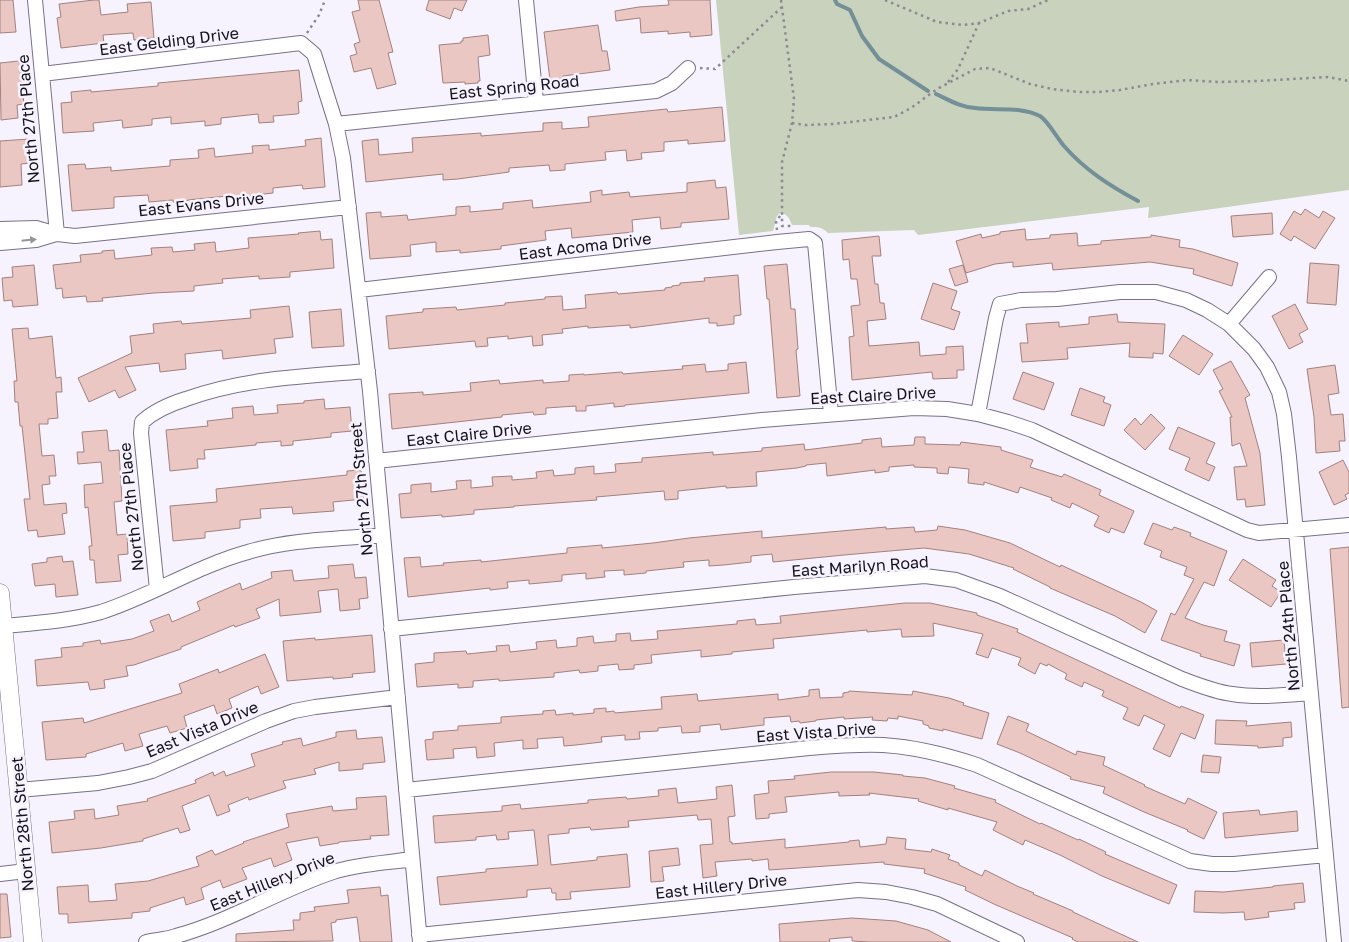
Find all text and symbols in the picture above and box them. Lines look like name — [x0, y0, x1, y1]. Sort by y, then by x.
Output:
street label: East Gelding Drive — [98, 23, 240, 59]
street label: North 27th Place — [12, 54, 44, 184]
street label: East Spring Road — [448, 70, 580, 104]
street label: East Evans Drive — [137, 187, 265, 221]
street label: East Acoma Drive — [518, 228, 652, 264]
one-way arrow — [21, 236, 37, 244]
street label: East Claire Drive — [810, 382, 936, 408]
street label: East Claire Drive — [405, 417, 533, 451]
street label: North 27th Street — [345, 421, 377, 557]
street label: North 27th Place — [114, 442, 148, 572]
street label: East Marilyn Road — [791, 551, 929, 581]
street label: North 24th Place — [1272, 560, 1304, 692]
street label: East Vista Drive — [143, 696, 261, 762]
street label: East Vista Drive — [755, 718, 877, 746]
street label: North 28th Street — [6, 756, 38, 892]
street label: East Hillery Drive — [207, 847, 337, 915]
street label: East Hillery Drive — [654, 869, 788, 903]

